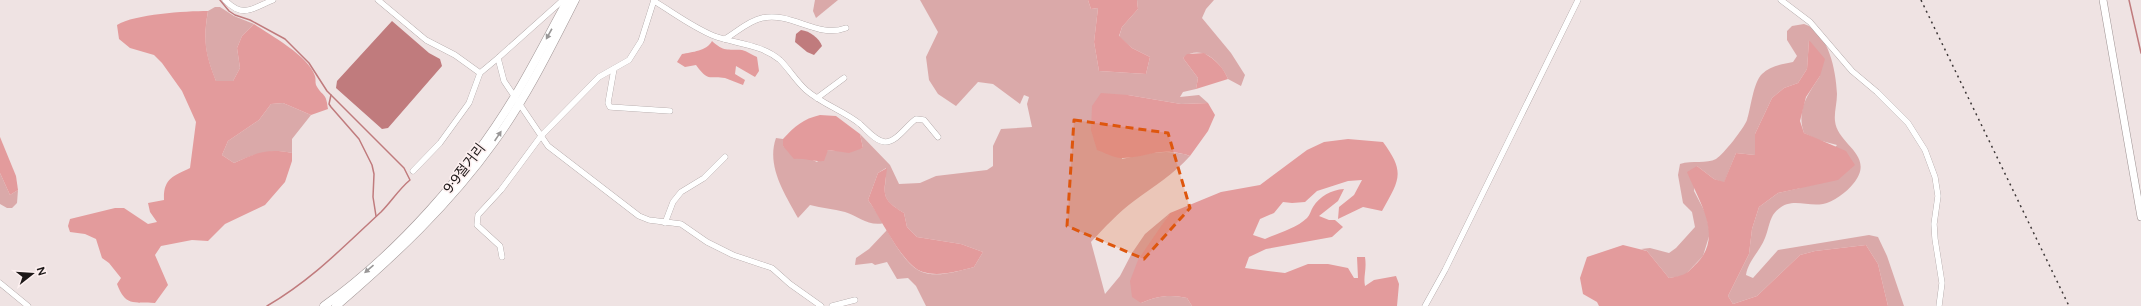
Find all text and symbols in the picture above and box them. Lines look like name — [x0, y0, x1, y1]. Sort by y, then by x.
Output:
one-way arrow — [545, 28, 552, 40]
one-way arrow — [494, 131, 502, 141]
street label: 9·9절거리 — [440, 140, 489, 196]
north arrow — [12, 254, 52, 294]
one-way arrow — [363, 264, 374, 273]
text: N — [34, 265, 49, 277]

